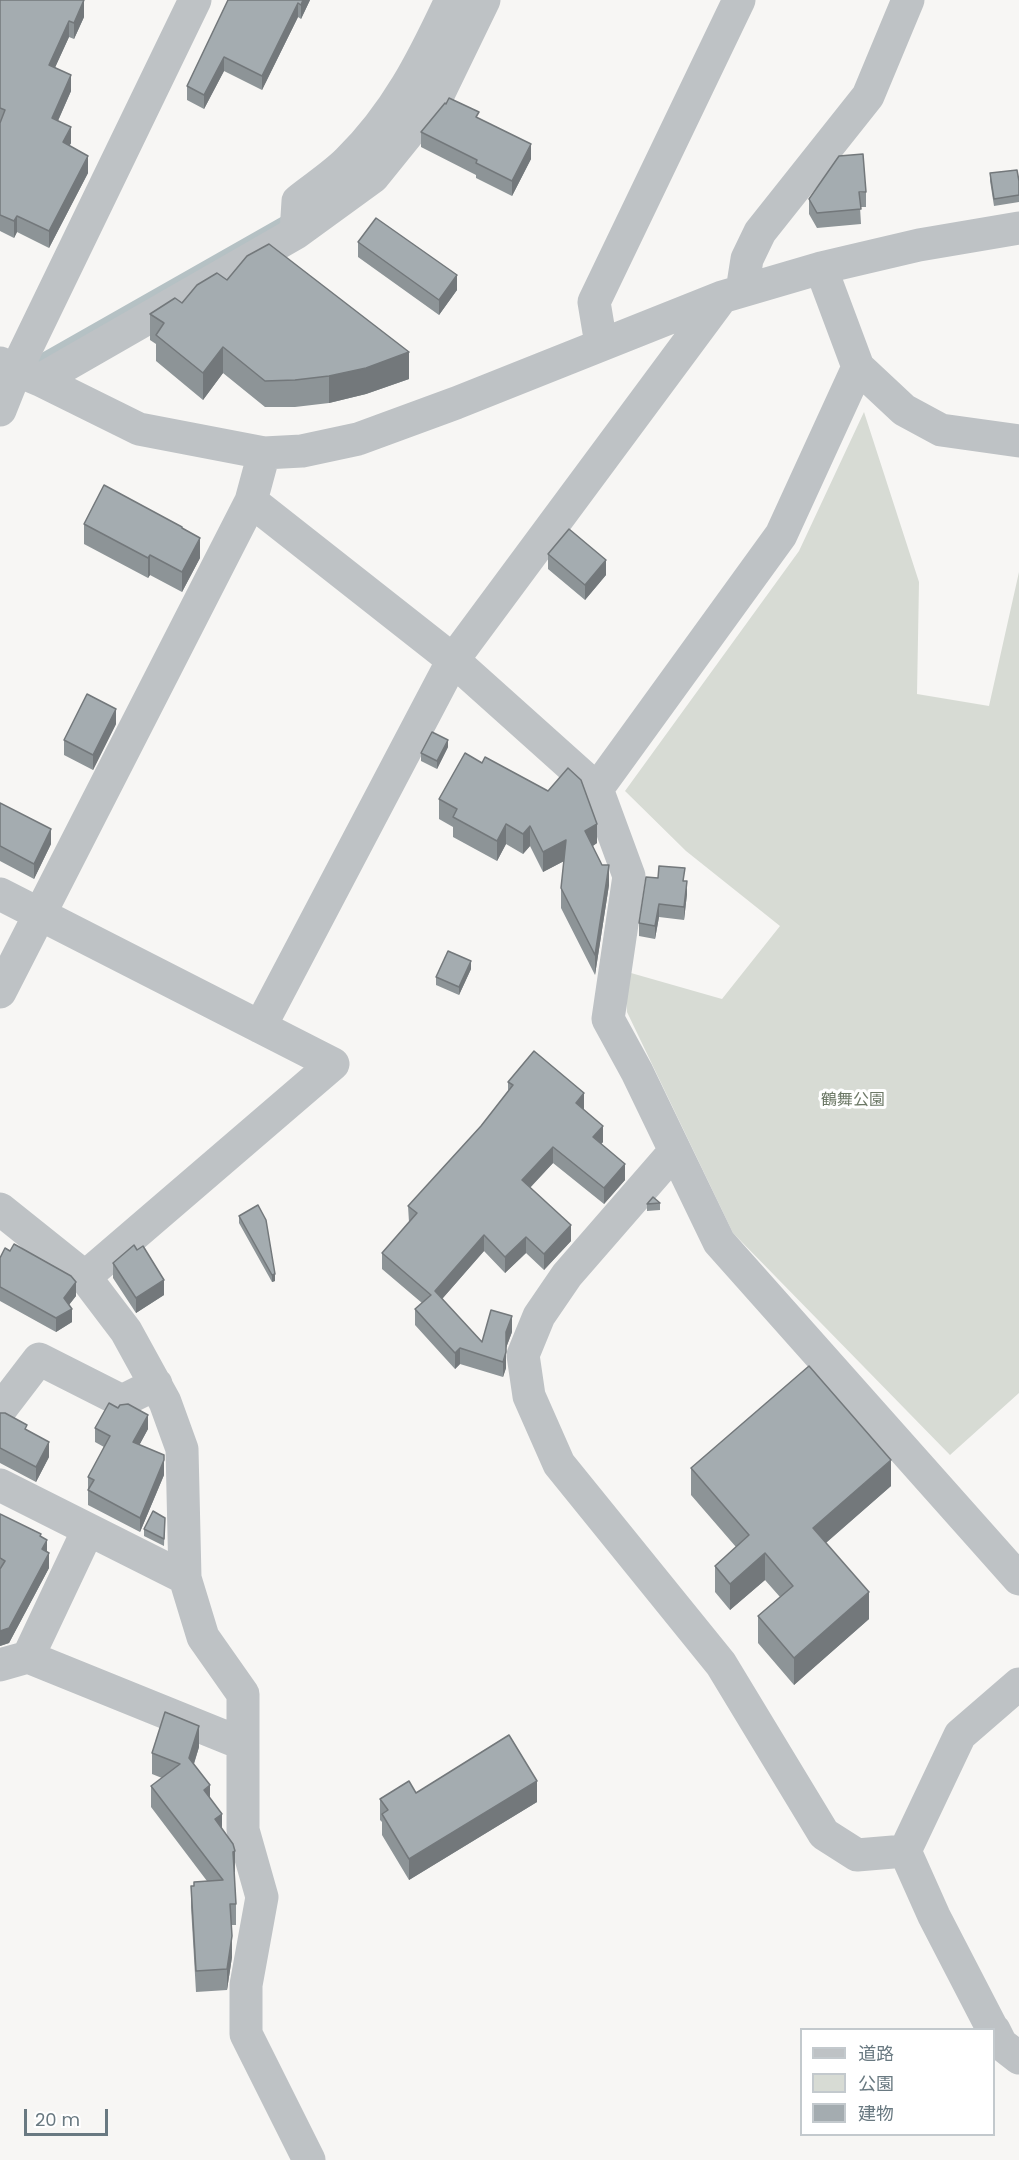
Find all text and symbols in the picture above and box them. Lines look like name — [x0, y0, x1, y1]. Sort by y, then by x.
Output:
park label: 鶴舞公園 — [821, 1091, 885, 1111]
legend — [800, 2028, 995, 2136]
text: 道路 — [858, 2041, 894, 2066]
text: 公園 — [858, 2071, 894, 2096]
scale bar — [27, 2097, 111, 2135]
text: 建物 — [858, 2101, 894, 2126]
text: 20 m — [35, 2107, 80, 2132]

